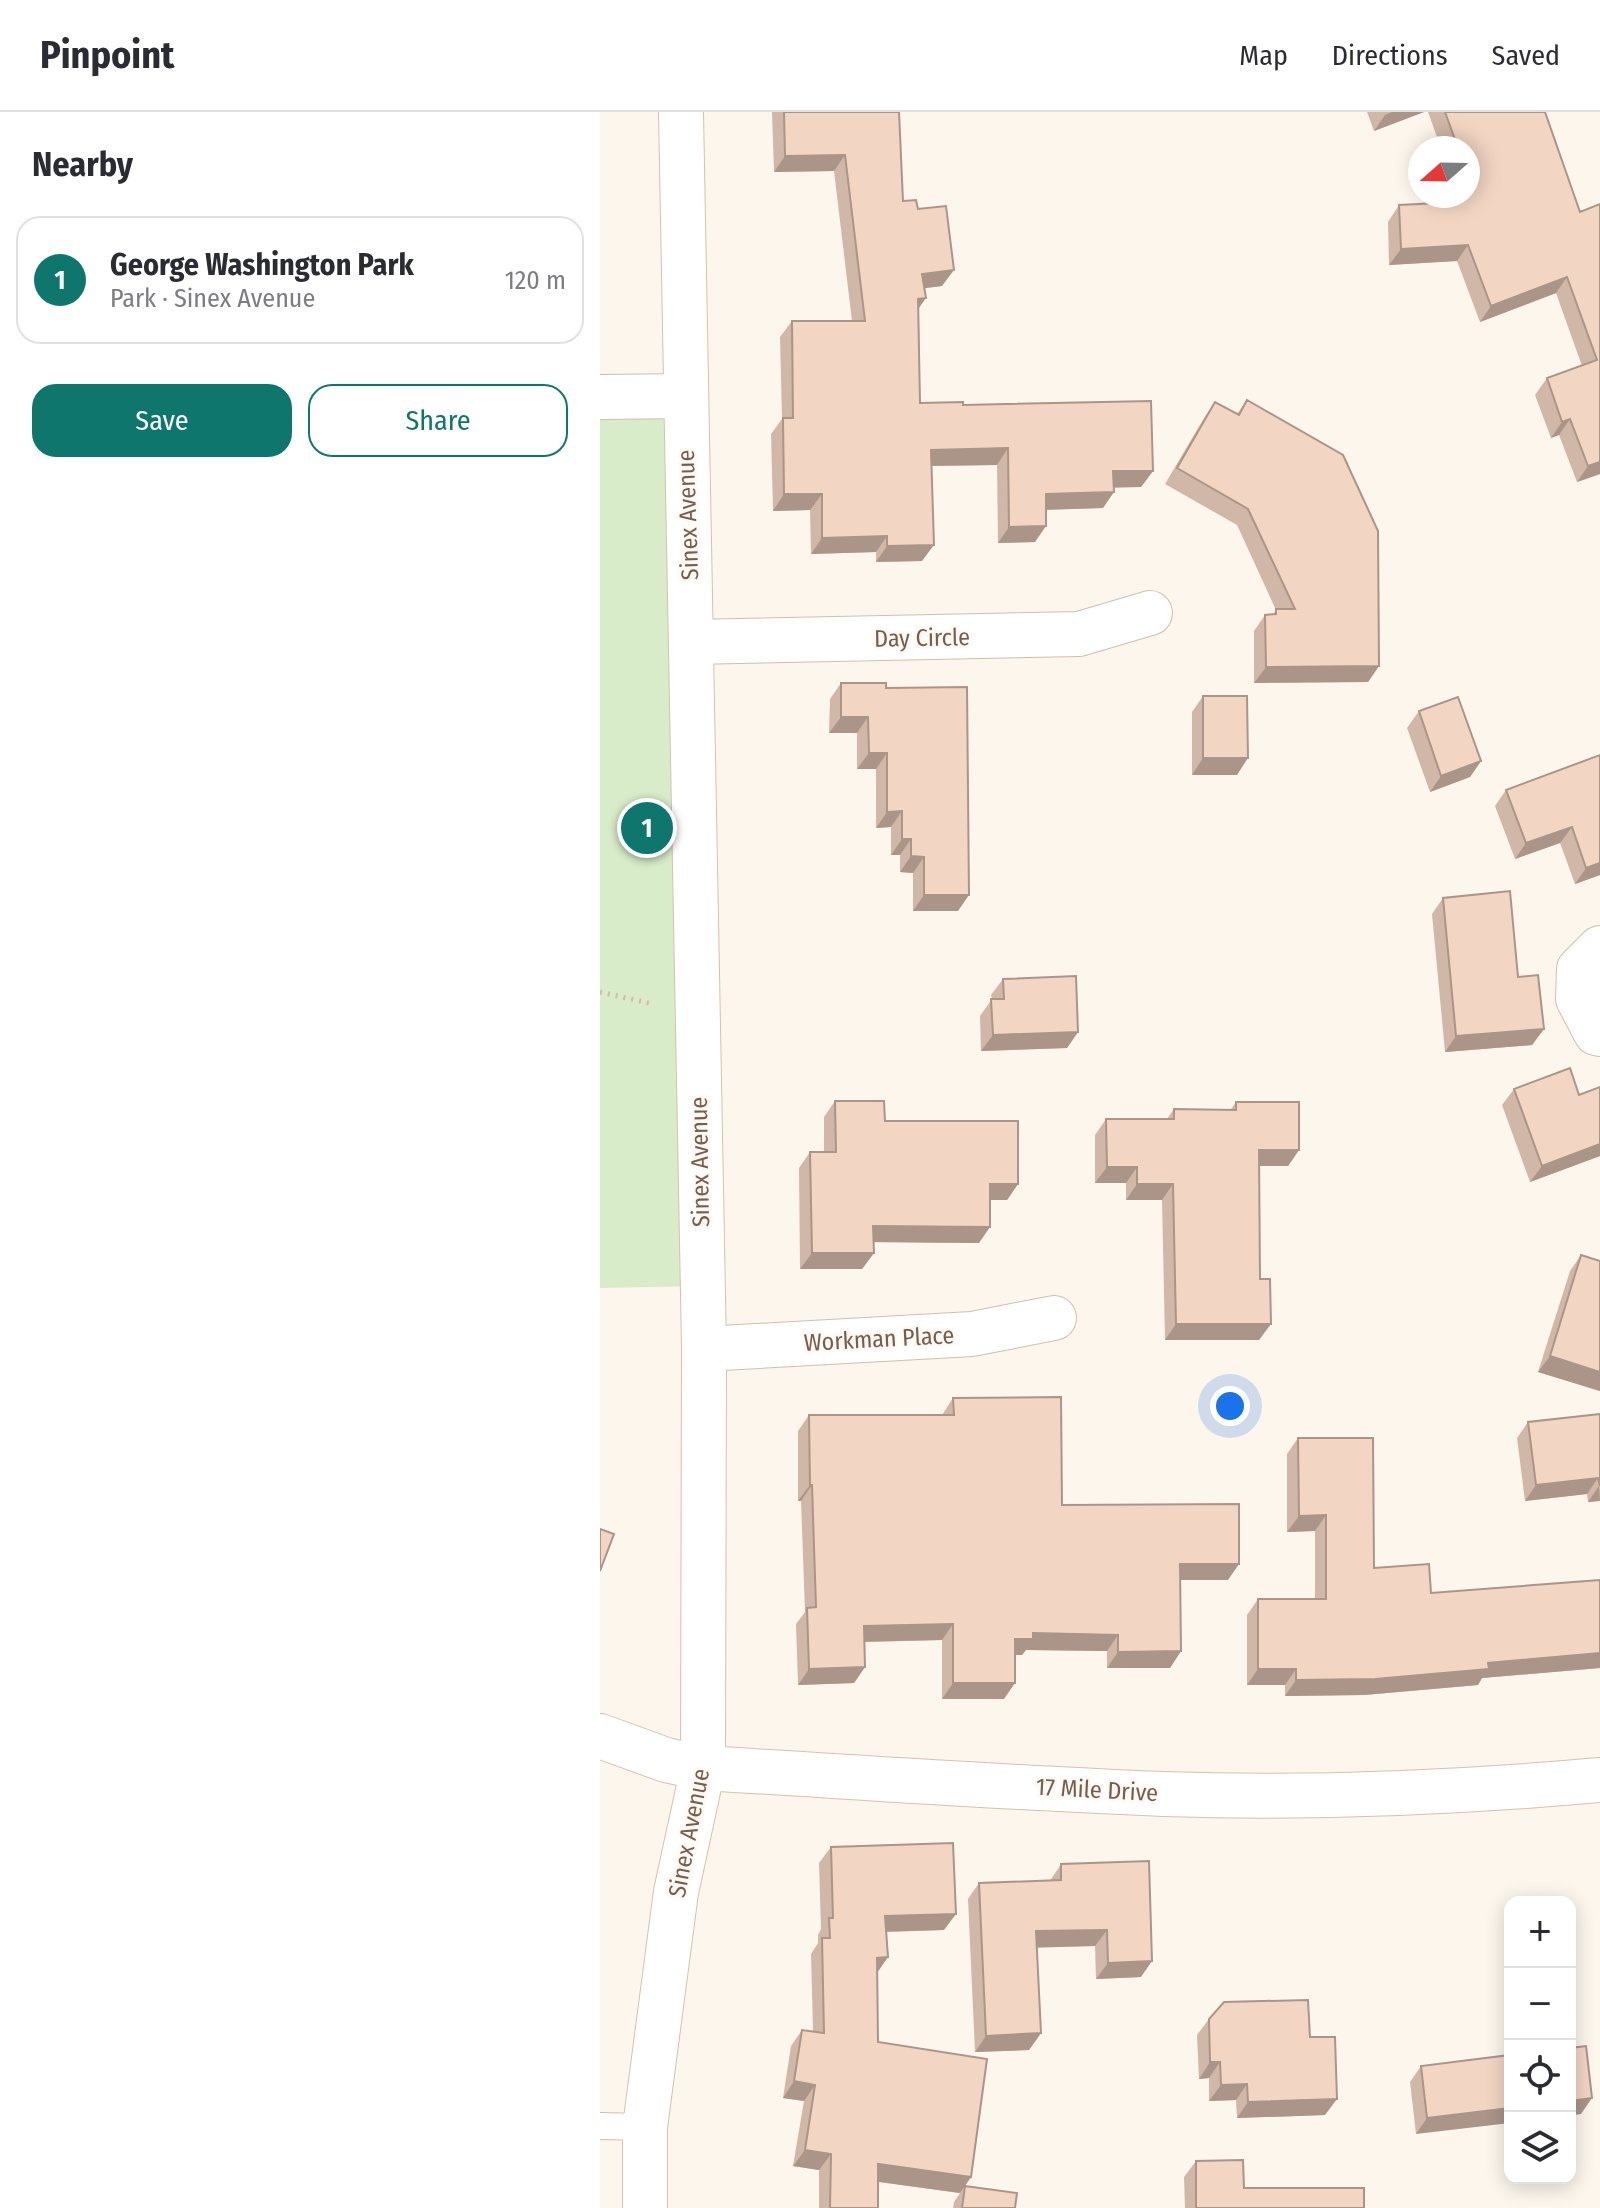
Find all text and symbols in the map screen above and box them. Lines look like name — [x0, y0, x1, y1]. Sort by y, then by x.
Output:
text: Pinpoint — [40, 32, 174, 78]
text: Map — [1239, 39, 1288, 72]
text: Directions — [1332, 39, 1448, 72]
text: Saved — [1492, 39, 1560, 72]
north arrow — [1408, 136, 1480, 208]
text: Nearby — [32, 144, 133, 185]
text: George Washington Park — [110, 247, 414, 283]
text: 1 — [55, 265, 66, 296]
text: 120 m — [505, 265, 566, 296]
text: Park · Sinex Avenue — [110, 283, 315, 314]
button: Save — [32, 384, 292, 457]
button: Share — [308, 384, 568, 457]
street label: Sinex Avenue — [672, 449, 704, 581]
street label: Day Circle — [874, 623, 970, 653]
pin: 1 — [621, 798, 673, 858]
street label: Sinex Avenue — [685, 1097, 715, 1227]
street label: Workman Place — [803, 1321, 955, 1357]
your location — [1210, 1386, 1250, 1426]
street label: Sinex Avenue — [663, 1766, 715, 1900]
street label: 17 Mile Drive — [1035, 1773, 1159, 1807]
map controls — [1504, 1896, 1576, 2184]
button: + — [1504, 1896, 1576, 1968]
button: − — [1504, 1968, 1576, 2040]
button: locate — [1504, 2040, 1576, 2112]
button: layers — [1504, 2112, 1576, 2184]

